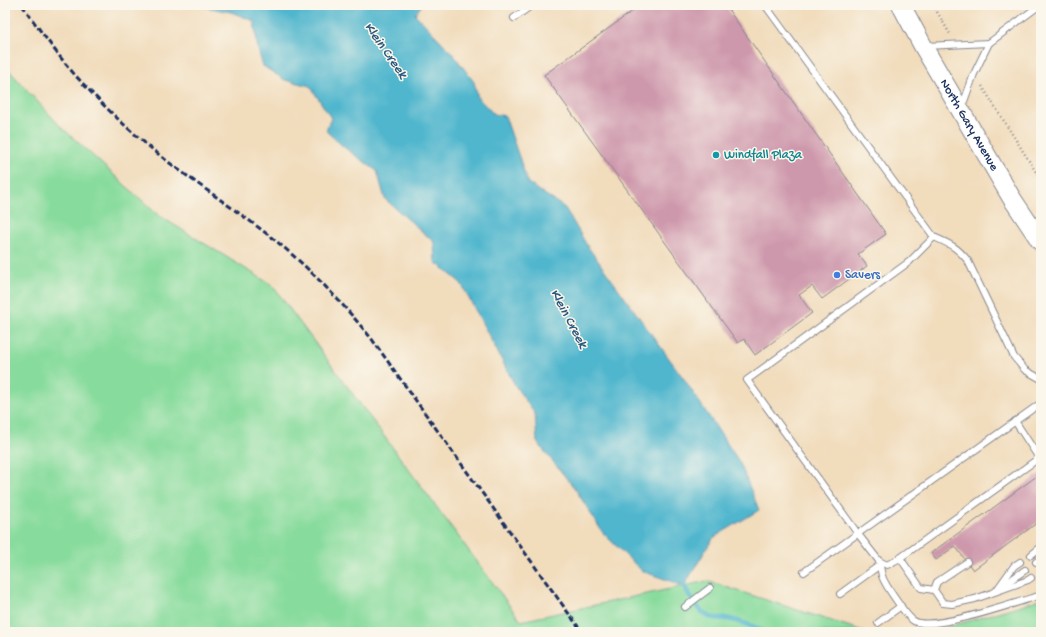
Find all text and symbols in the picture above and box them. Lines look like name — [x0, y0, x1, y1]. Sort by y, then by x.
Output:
water label: Klein Creek — [360, 20, 411, 84]
street label: North Gary Avenue — [936, 76, 1002, 174]
place label: Windfall Plaza — [724, 148, 803, 163]
marker: Windfall Plaza — [711, 150, 721, 160]
place label: Savers — [845, 268, 881, 283]
marker: Savers — [832, 270, 842, 280]
water label: Klein Creek — [545, 287, 591, 353]

